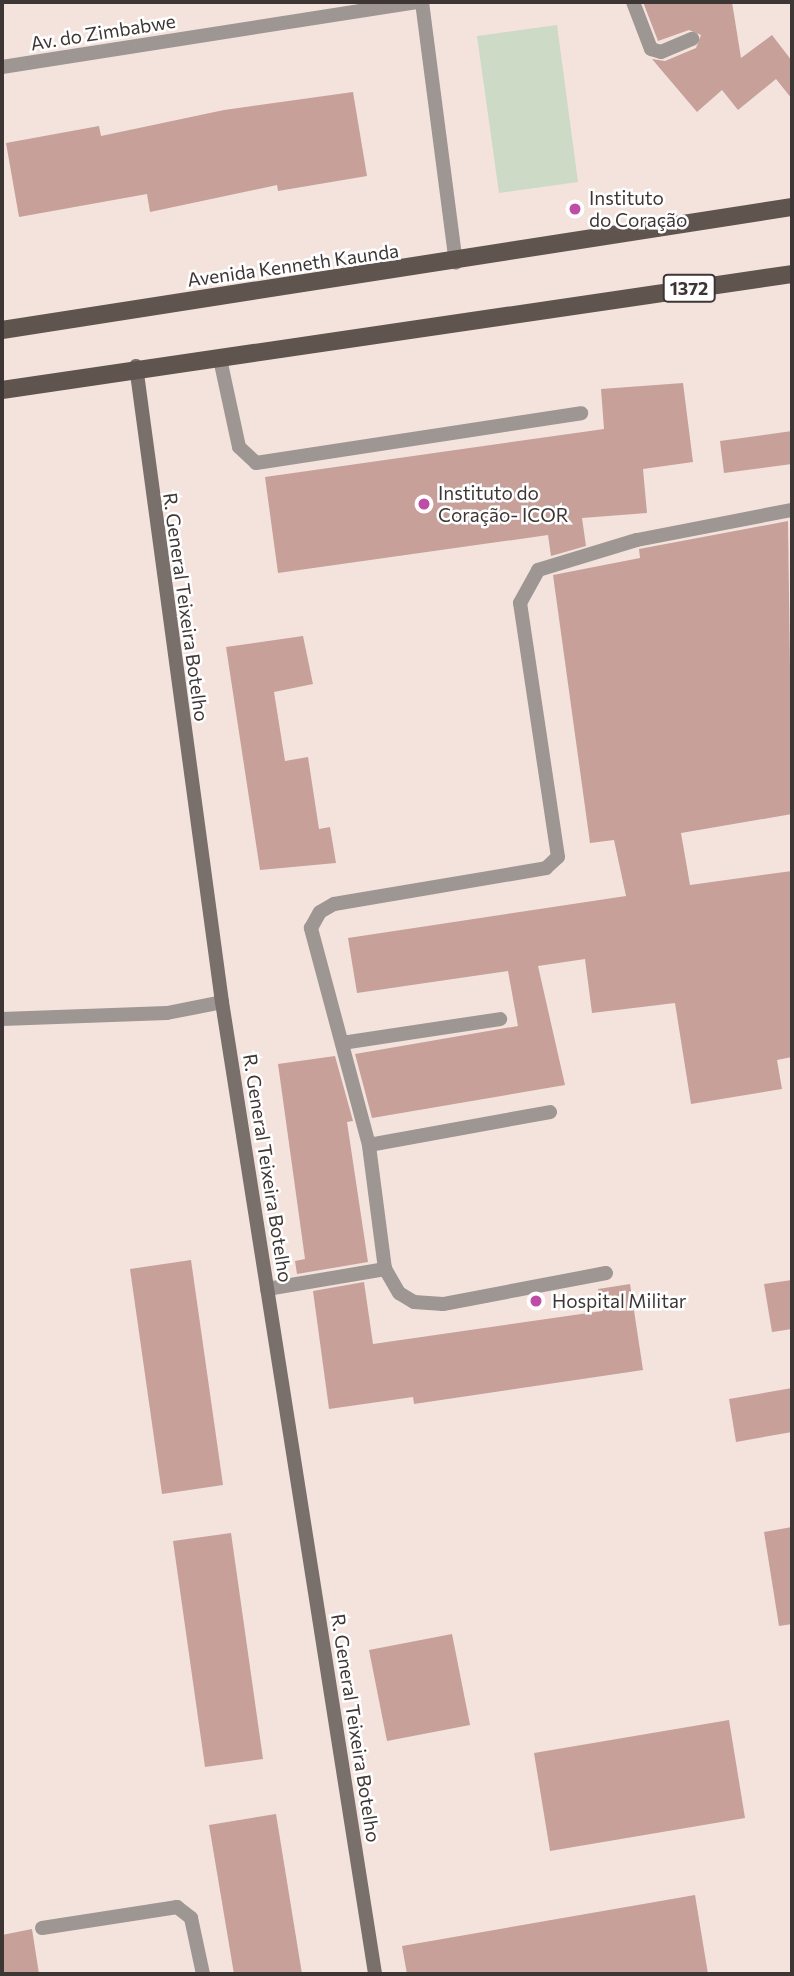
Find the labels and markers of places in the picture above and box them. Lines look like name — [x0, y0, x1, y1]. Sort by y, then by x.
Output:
place label: Instituto do Coração — [589, 187, 687, 231]
marker: Instituto do Coração — [567, 201, 583, 217]
place label: Instituto do Coração- ICOR — [438, 482, 569, 526]
marker: Instituto do Coração- ICOR — [416, 496, 432, 512]
place label: Hospital Militar — [552, 1290, 686, 1312]
marker: Hospital Militar — [526, 1291, 546, 1311]

